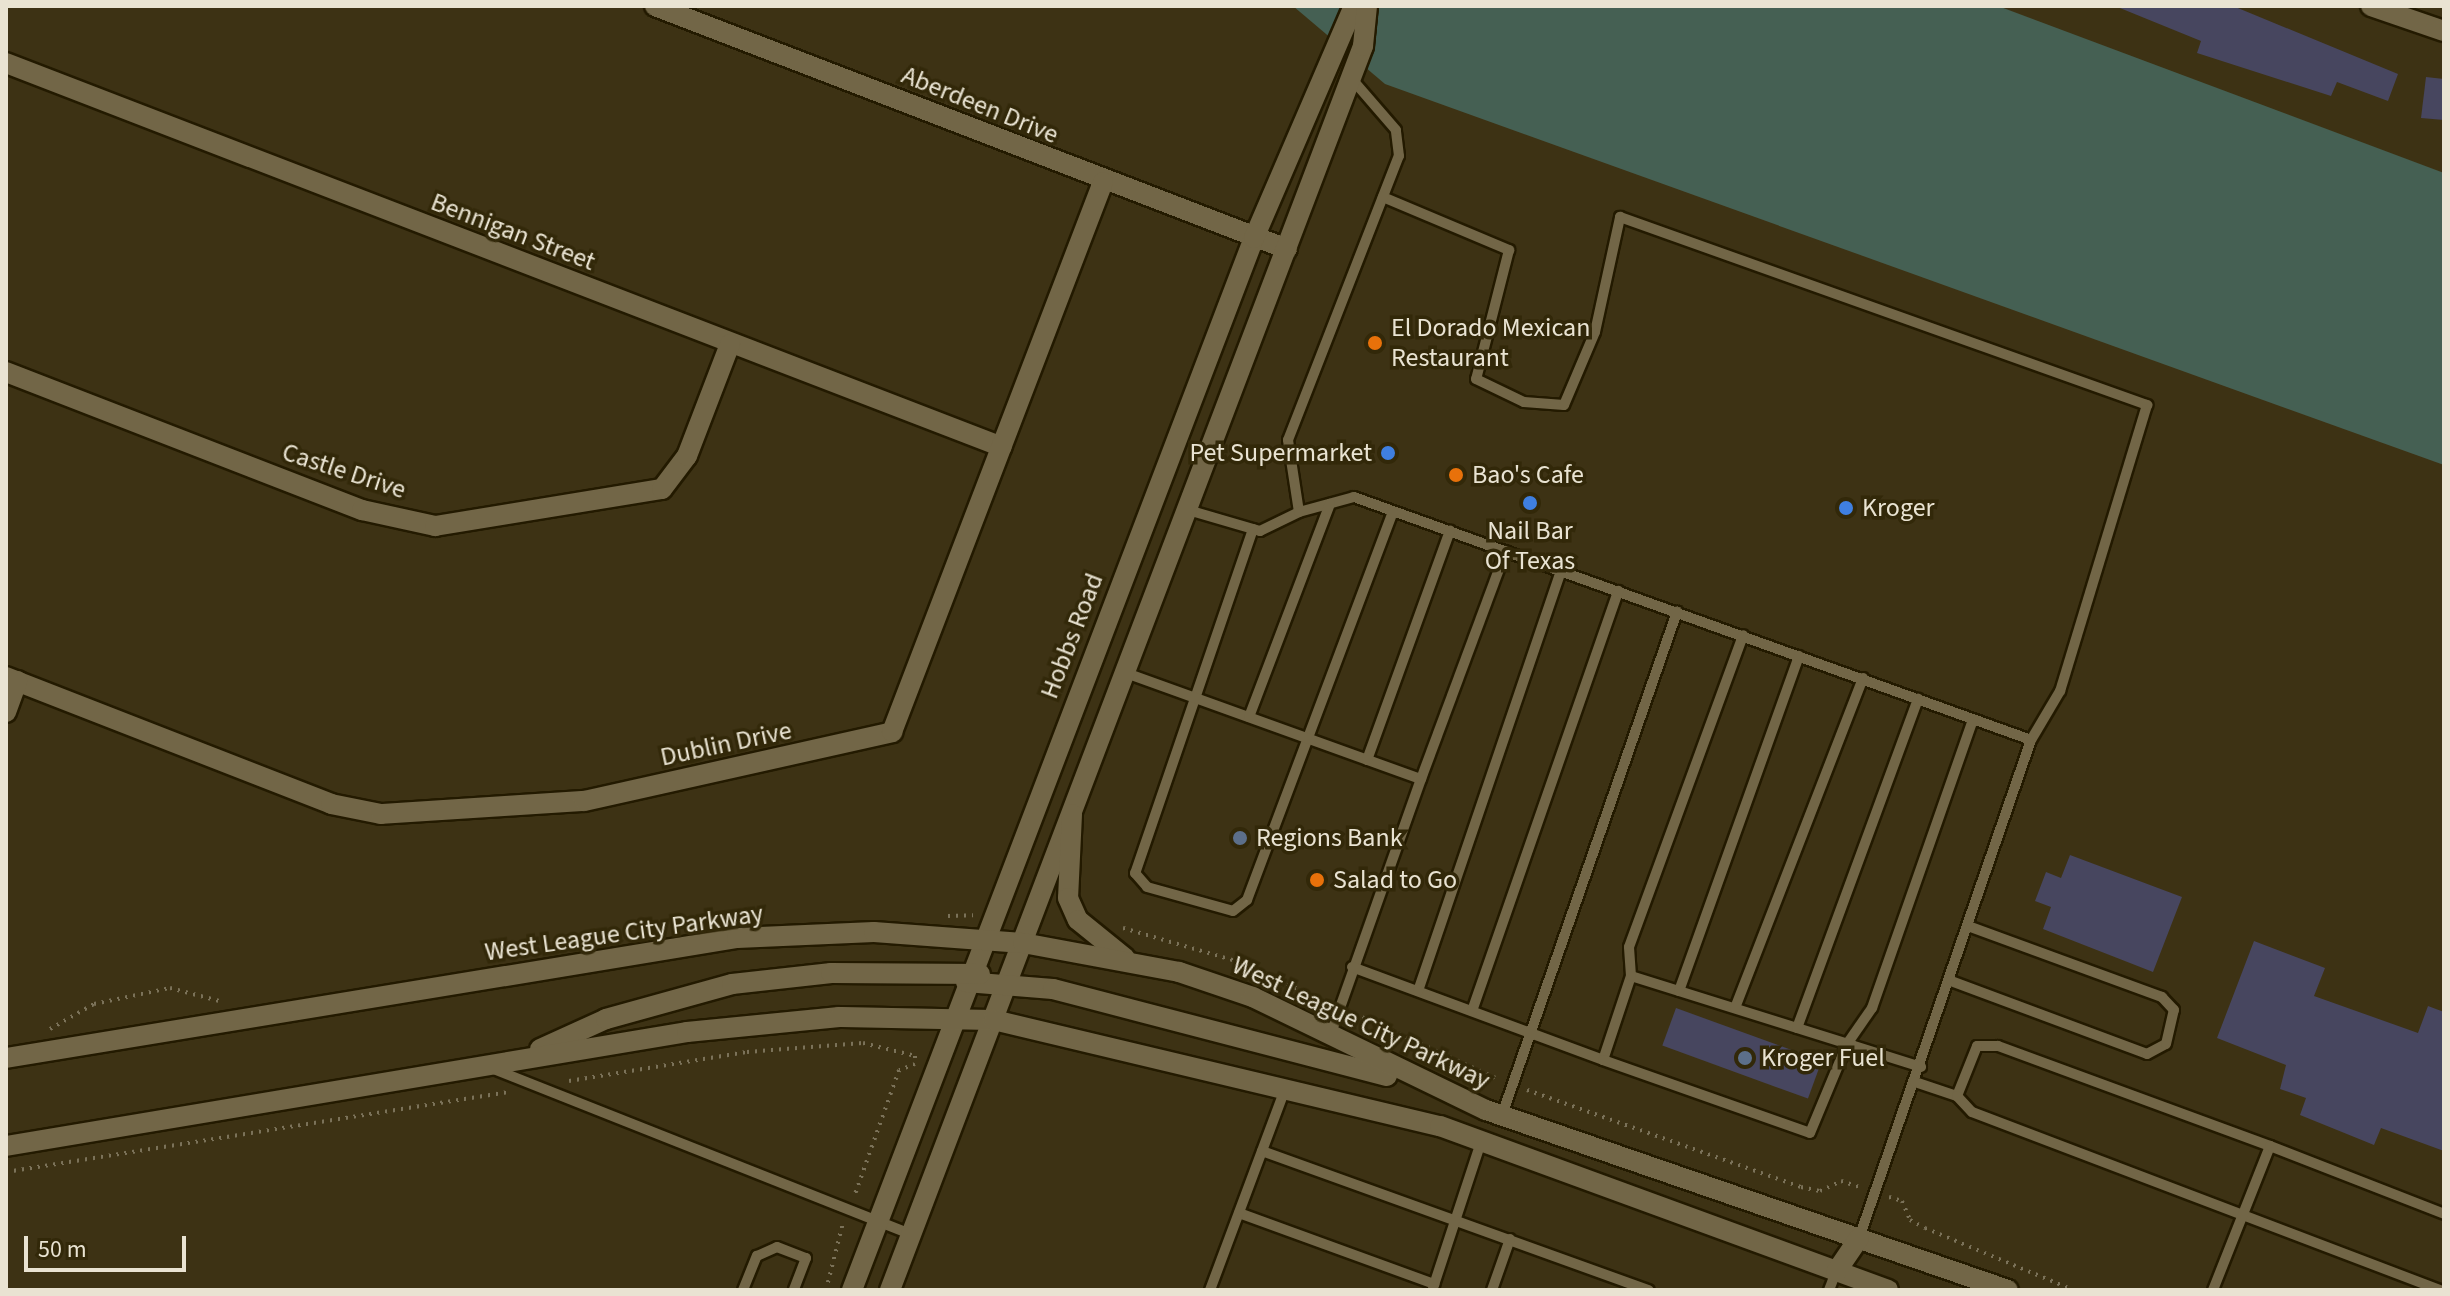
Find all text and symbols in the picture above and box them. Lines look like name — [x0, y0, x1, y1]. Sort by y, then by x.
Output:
street label: Aberdeen Drive — [897, 59, 1063, 151]
street label: Bennigan Street — [426, 186, 600, 278]
place label: El Dorado Mexican Restaurant — [1391, 312, 1590, 374]
marker: El Dorado Mexican Restaurant — [1366, 334, 1384, 352]
street label: Castle Drive — [278, 436, 410, 506]
place label: Pet Supermarket — [1189, 437, 1372, 469]
marker: Pet Supermarket — [1379, 444, 1397, 462]
place label: Bao's Cafe — [1472, 459, 1584, 491]
marker: Bao's Cafe — [1447, 466, 1465, 484]
place label: Kroger — [1862, 492, 1935, 524]
marker: Nail Bar Of Texas — [1521, 494, 1539, 512]
marker: Kroger — [1837, 499, 1855, 517]
place label: Nail Bar Of Texas — [1485, 515, 1575, 576]
street label: Hobbs Road — [1034, 569, 1110, 703]
street label: Dublin Drive — [658, 715, 794, 773]
place label: Regions Bank — [1256, 822, 1403, 854]
marker: Regions Bank — [1231, 829, 1249, 847]
place label: Salad to Go — [1333, 864, 1457, 896]
marker: Salad to Go — [1308, 871, 1326, 889]
street label: West League City Parkway — [483, 898, 765, 968]
street label: West League City Parkway — [1227, 950, 1495, 1096]
place label: Kroger Fuel — [1761, 1042, 1885, 1074]
marker: Kroger Fuel — [1736, 1049, 1754, 1067]
scale bar — [28, 1220, 190, 1270]
text: 50 m — [38, 1232, 87, 1267]

